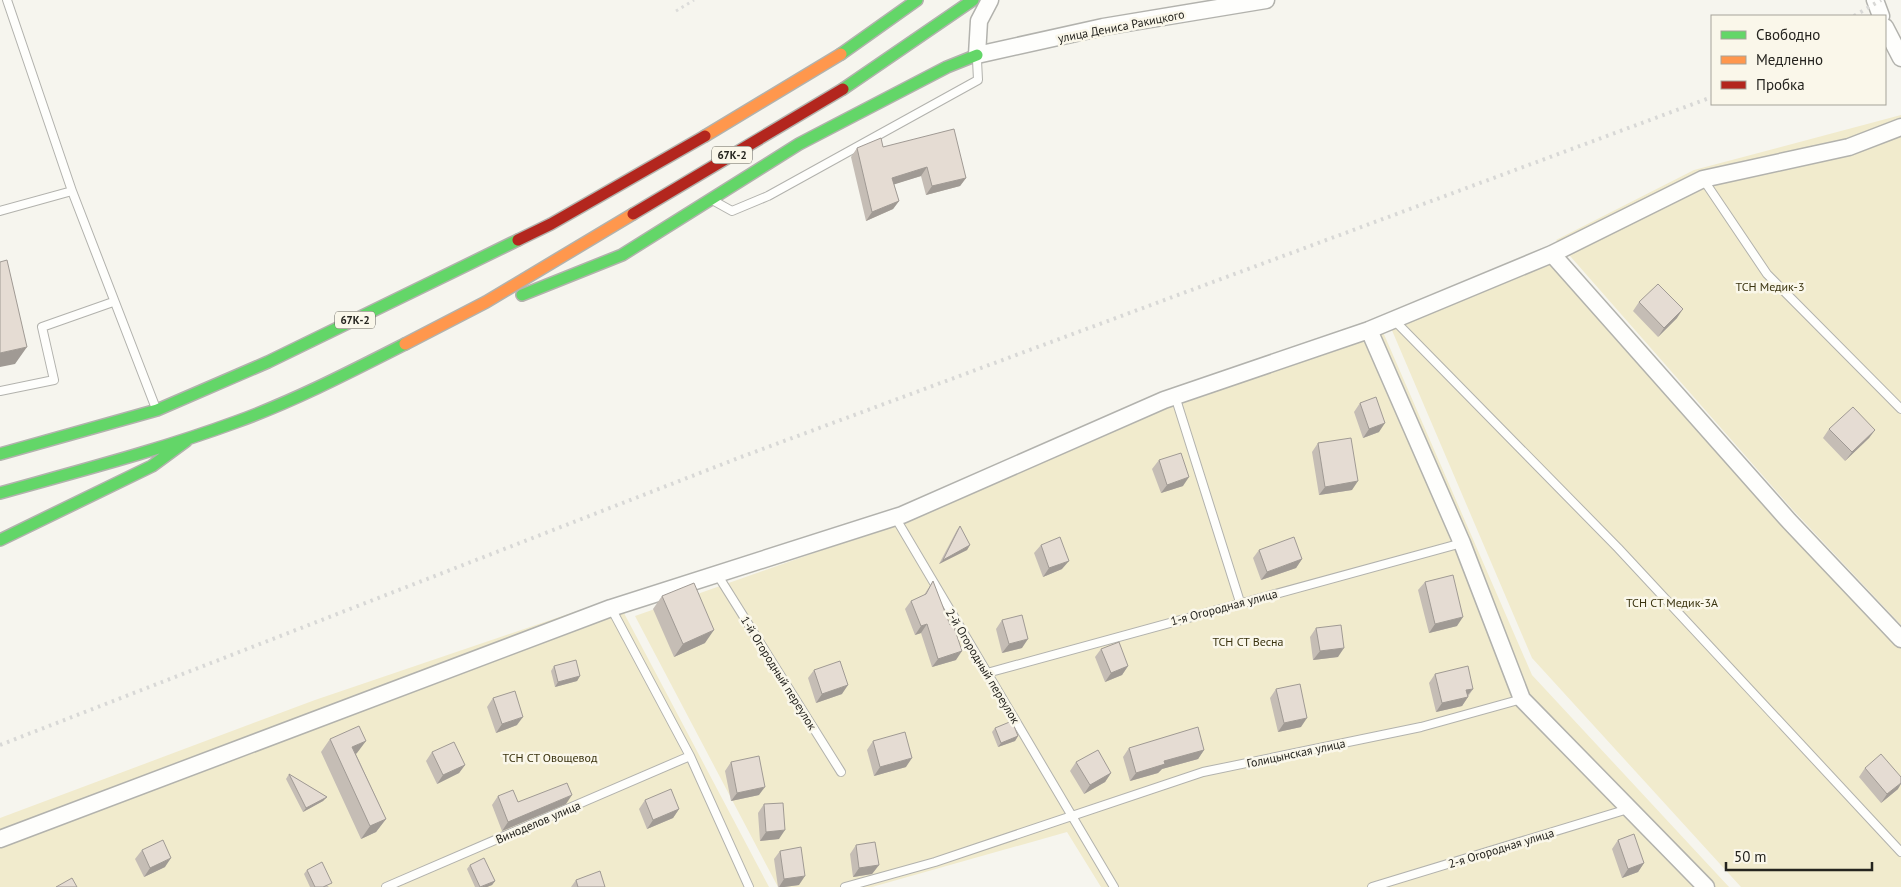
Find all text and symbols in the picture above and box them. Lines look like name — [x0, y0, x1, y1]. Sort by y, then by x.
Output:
street label: улица Дениса Ракицкого — [1056, 6, 1186, 46]
legend — [1711, 15, 1886, 105]
text: Свободно — [1756, 25, 1820, 44]
text: Медленно — [1756, 50, 1823, 69]
text: Пробка — [1756, 75, 1805, 94]
road number: 67К-2 — [712, 146, 752, 164]
park label: ТСН Медик-3 — [1736, 279, 1804, 294]
road number: 67К-2 — [335, 312, 375, 328]
street label: 1-я Огородная улица — [1169, 586, 1279, 628]
park label: ТСН СТ Медик-3А — [1626, 595, 1718, 610]
street label: 2-й Огородный переулок — [943, 606, 1023, 726]
street label: 1-й Огородный переулок — [738, 613, 820, 733]
park label: ТСН СТ Весна — [1212, 634, 1284, 649]
street label: Голицынская улица — [1245, 735, 1347, 771]
park label: ТСН СТ Овощевод — [503, 750, 598, 765]
street label: Виноделов улица — [493, 797, 583, 847]
street label: 2-я Огородная улица — [1446, 825, 1556, 871]
scale bar — [1726, 840, 1872, 872]
text: 50 m — [1734, 847, 1767, 866]

